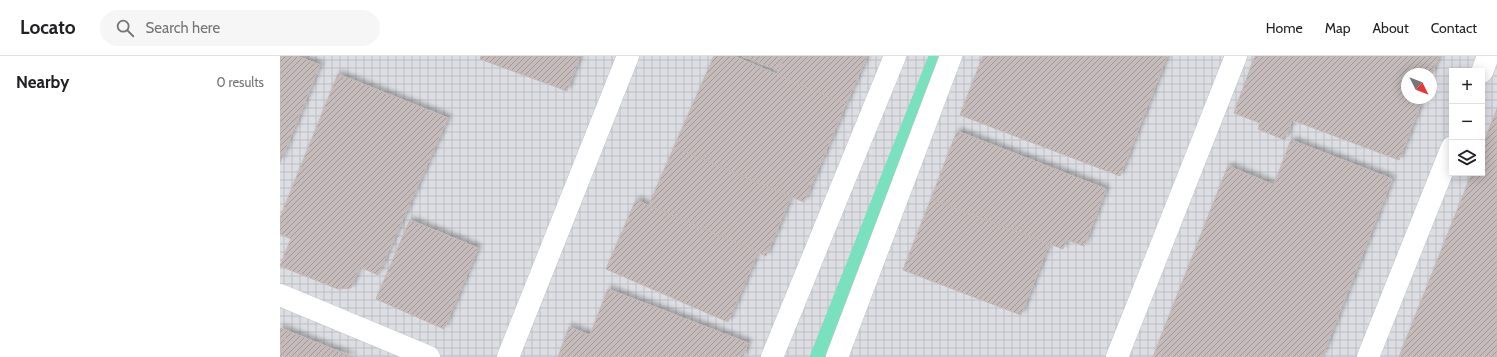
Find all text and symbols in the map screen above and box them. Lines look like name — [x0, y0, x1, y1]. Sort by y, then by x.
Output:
search box — [100, 10, 380, 46]
text: Locato — [20, 16, 76, 39]
icon: search — [114, 17, 136, 39]
text: Search here — [146, 19, 220, 37]
text: Home — [1266, 19, 1303, 37]
text: Map — [1325, 19, 1350, 37]
text: About — [1372, 19, 1409, 37]
text: Contact — [1431, 19, 1477, 37]
north arrow — [1401, 68, 1437, 104]
map controls — [1449, 68, 1485, 176]
button: + — [1449, 68, 1485, 104]
text: Nearby — [16, 72, 69, 92]
text: 0 results — [216, 74, 264, 90]
button: − — [1449, 104, 1485, 140]
button: layers — [1449, 140, 1485, 176]

